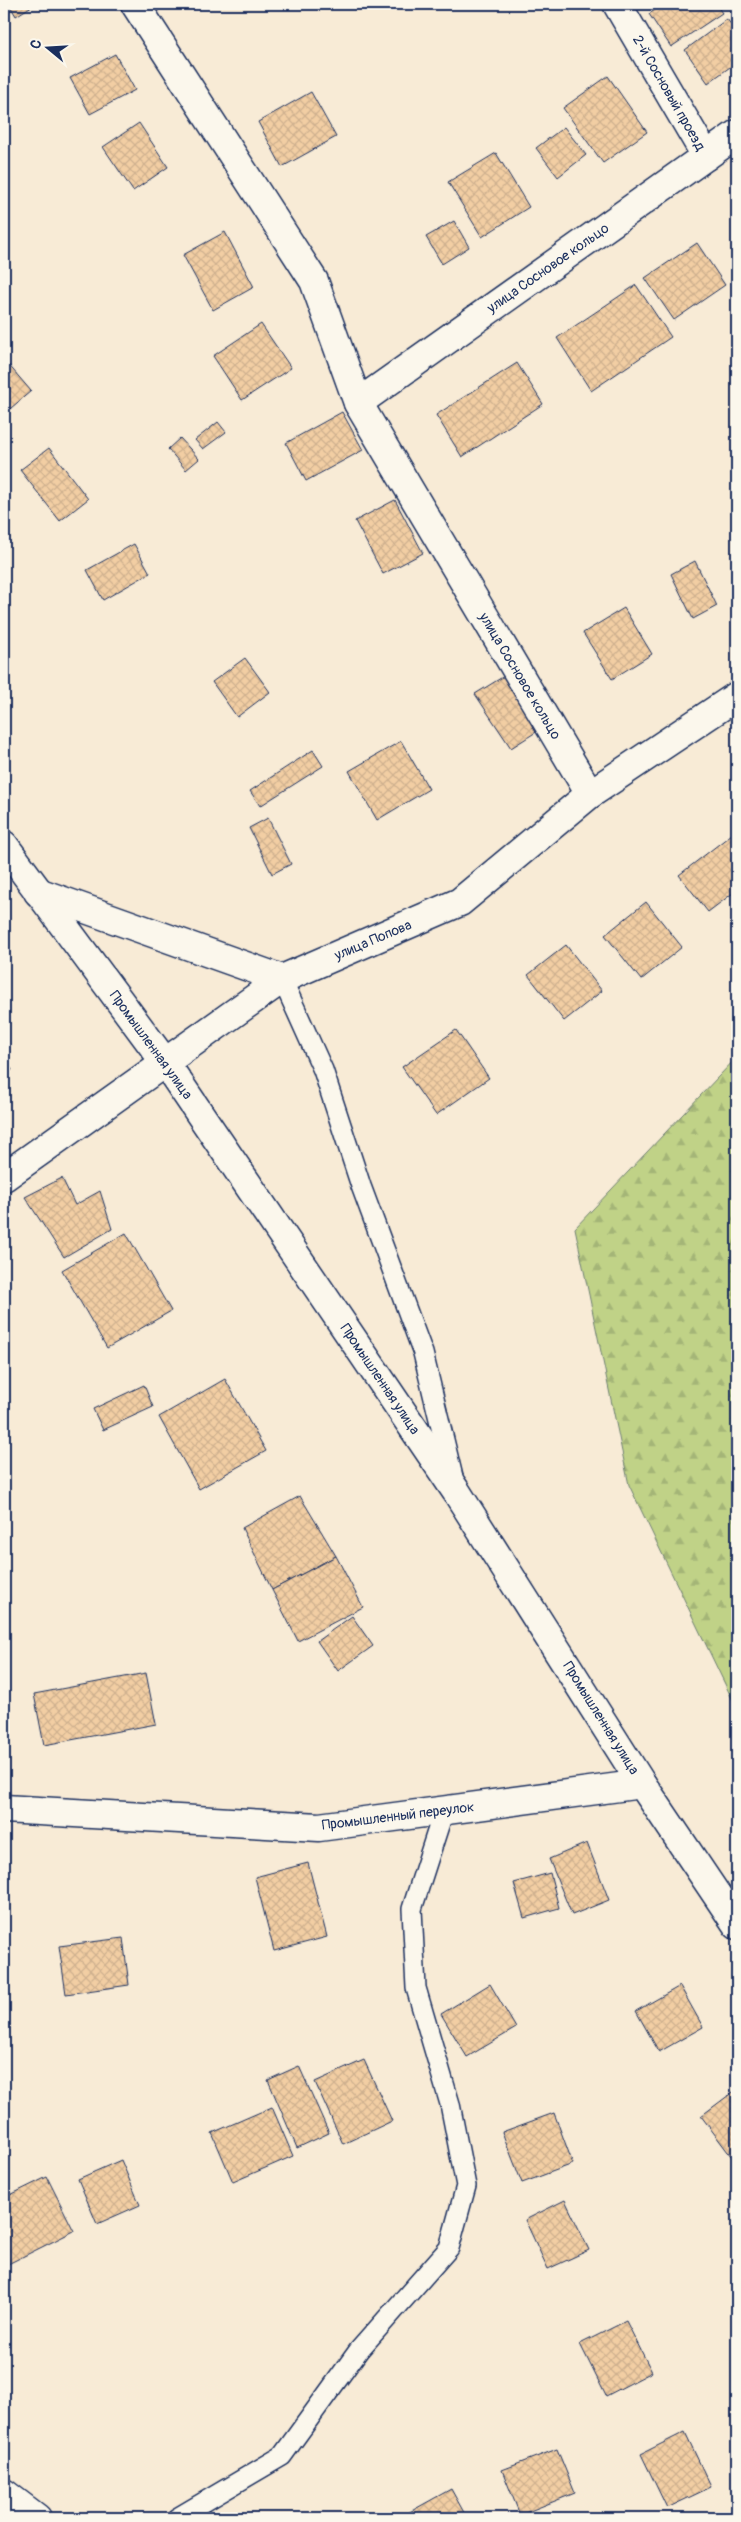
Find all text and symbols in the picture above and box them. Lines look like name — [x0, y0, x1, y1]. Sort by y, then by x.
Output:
north arrow — [22, 22, 72, 72]
street label: 2-й Сосновый проезд — [629, 32, 709, 154]
text: С — [27, 37, 46, 51]
street label: улица Сосновое кольцо — [483, 219, 613, 317]
street label: улица Сосновое кольцо — [475, 609, 565, 743]
street label: улица Попова — [331, 916, 414, 964]
street label: Промышленная улица — [106, 987, 196, 1103]
street label: Промышленная улица — [337, 1320, 423, 1438]
street label: Промышленная улица — [559, 1658, 643, 1778]
street label: Промышленный переулок — [321, 1798, 475, 1834]

